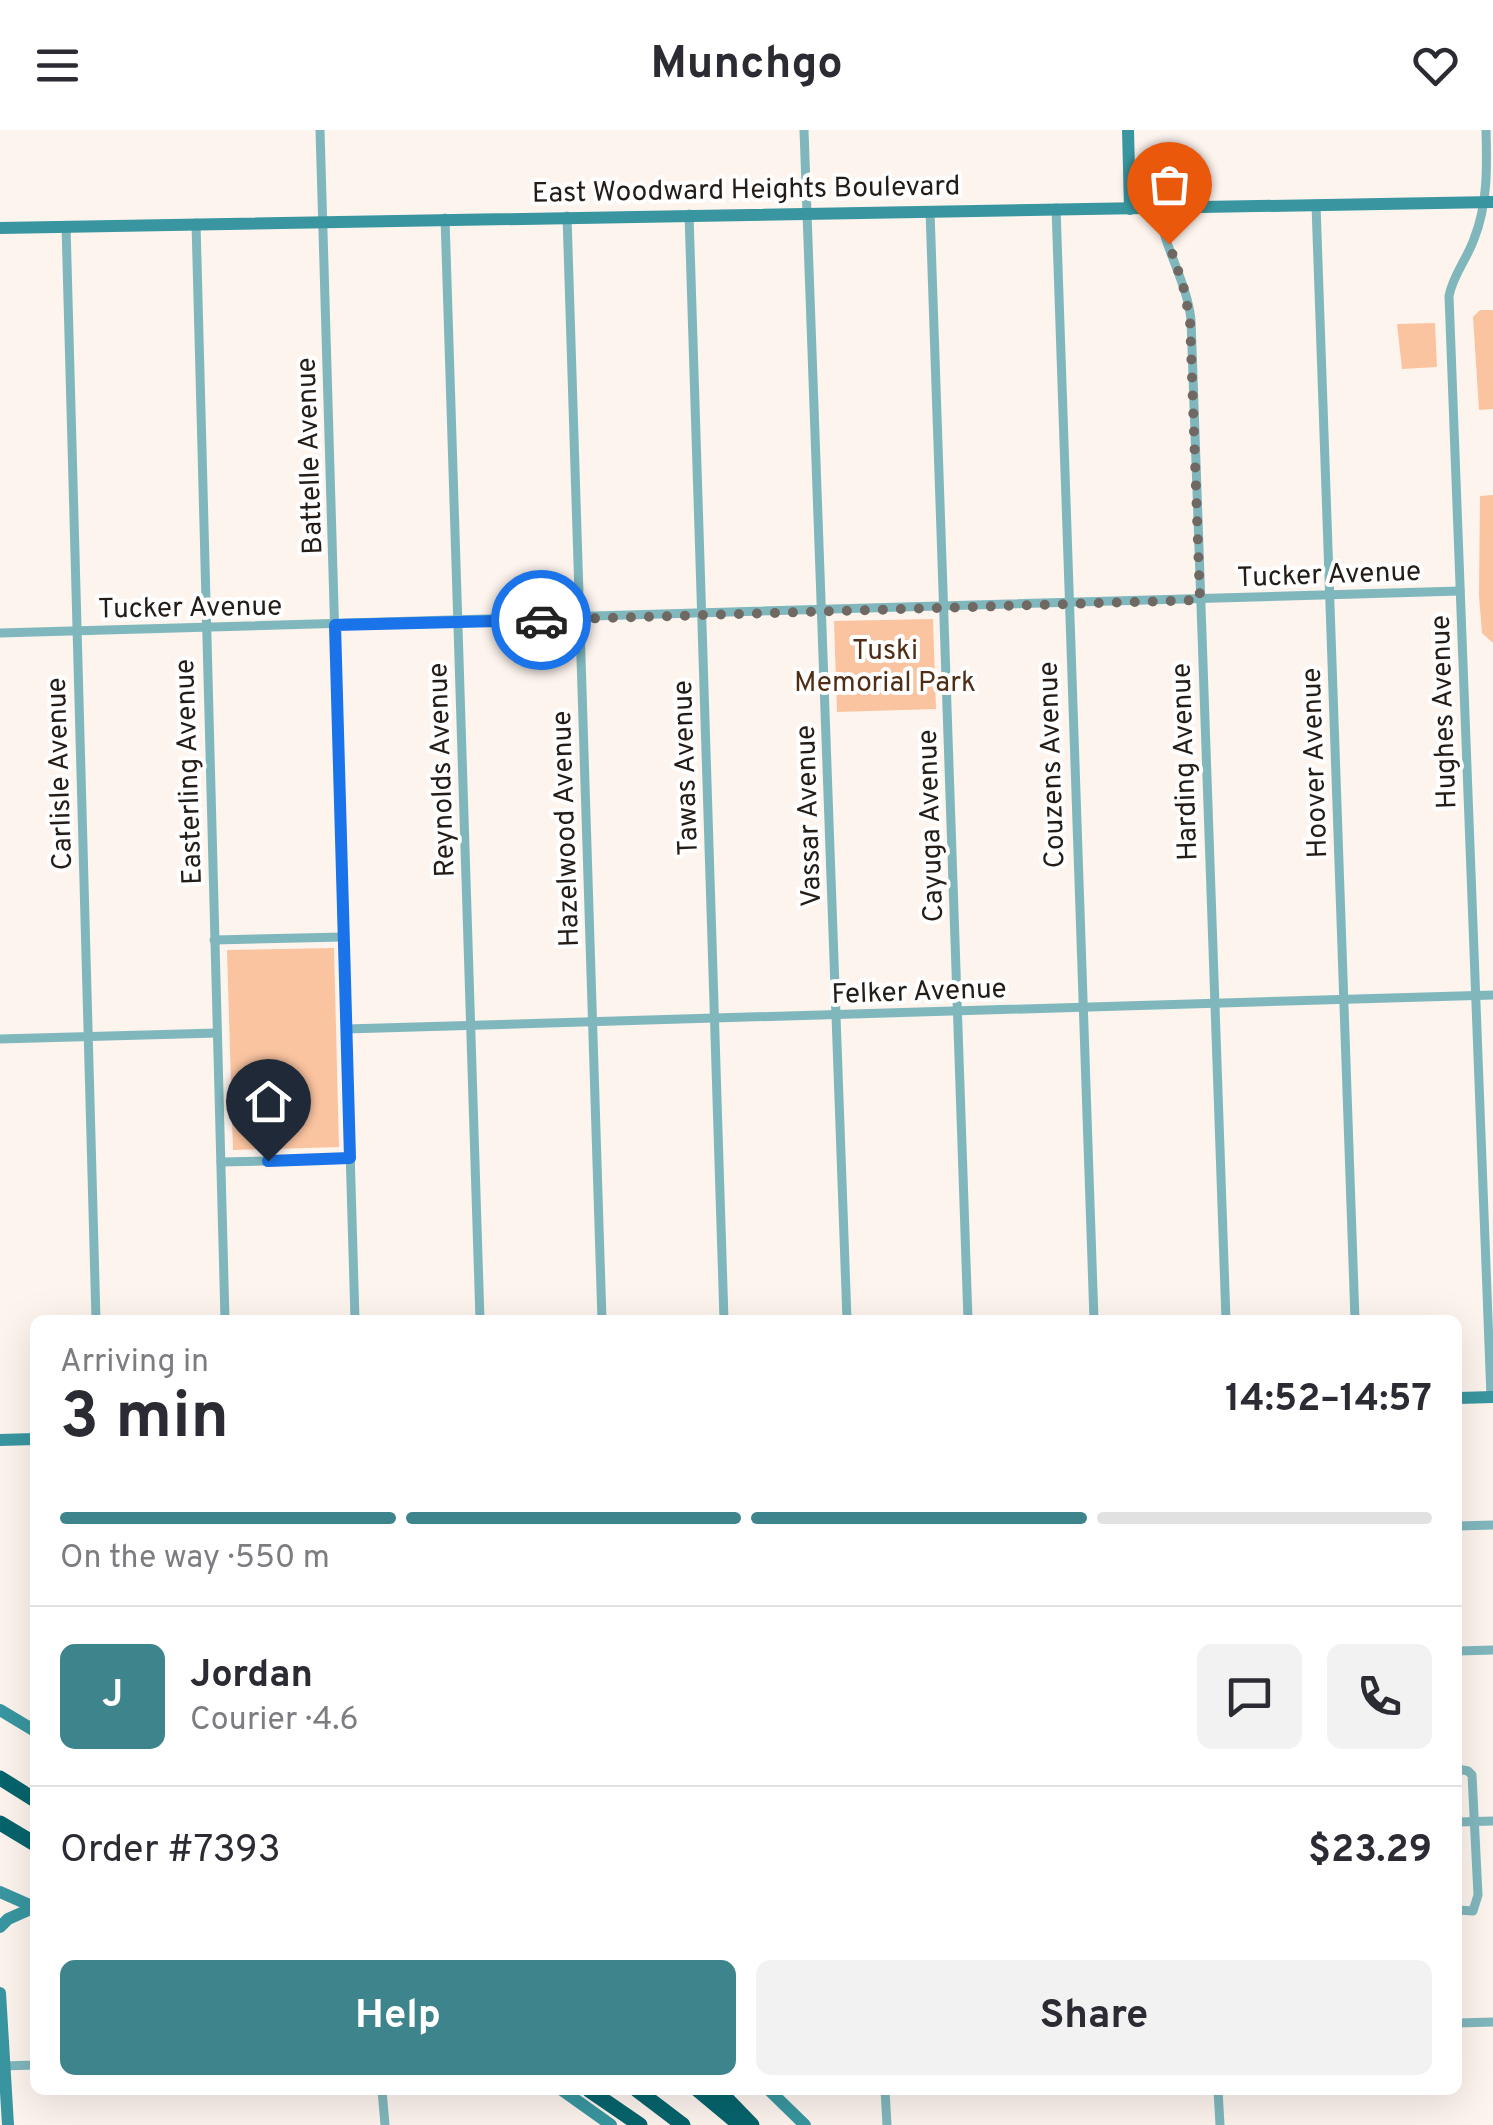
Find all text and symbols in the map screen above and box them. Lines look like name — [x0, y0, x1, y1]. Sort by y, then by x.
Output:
text: Munchgo — [650, 37, 843, 94]
icon: menu — [30, 38, 85, 93]
icon: heart — [1408, 38, 1463, 93]
pin — [1127, 142, 1212, 245]
icon: bag — [1142, 157, 1197, 212]
street label: East Woodward Heights Boulevard — [531, 169, 961, 213]
street label: Battelle Avenue — [290, 357, 332, 555]
street label: Tucker Avenue — [1236, 555, 1422, 597]
courier — [491, 570, 591, 670]
street label: Tucker Avenue — [98, 589, 282, 629]
icon: car — [514, 593, 569, 648]
street label: Hughes Avenue — [1424, 614, 1466, 810]
park label: Tuski Memorial Park — [794, 634, 976, 702]
street label: Easterling Avenue — [168, 658, 212, 885]
street label: Couzens Avenue — [1031, 661, 1075, 869]
street label: Reynolds Avenue — [421, 662, 465, 878]
street label: Harding Avenue — [1165, 662, 1207, 861]
street label: Hoover Avenue — [1295, 667, 1337, 859]
street label: Carlisle Avenue — [40, 677, 82, 871]
street label: Tawas Avenue — [666, 680, 708, 856]
street label: Hazelwood Avenue — [545, 710, 589, 948]
street label: Vassar Avenue — [789, 724, 831, 907]
street label: Cayuga Avenue — [911, 729, 953, 923]
street label: Felker Avenue — [831, 972, 1007, 1014]
pin — [226, 1059, 311, 1162]
icon: home — [241, 1074, 296, 1129]
text: Arriving in — [60, 1343, 209, 1383]
text: 14:52–14:57 — [1225, 1376, 1432, 1425]
text: 3 min — [60, 1379, 229, 1461]
text: On the way · 550 m — [60, 1539, 330, 1579]
button: chat — [1197, 1644, 1302, 1749]
button: phone — [1327, 1644, 1432, 1749]
text: Jordan — [190, 1652, 313, 1701]
text: J — [102, 1672, 123, 1721]
text: Courier · 4.6 — [190, 1701, 359, 1741]
text: Order #7393 — [60, 1827, 281, 1876]
text: $23.29 — [1308, 1827, 1432, 1876]
button: Help — [60, 1960, 736, 2075]
button: Share — [756, 1960, 1432, 2075]

